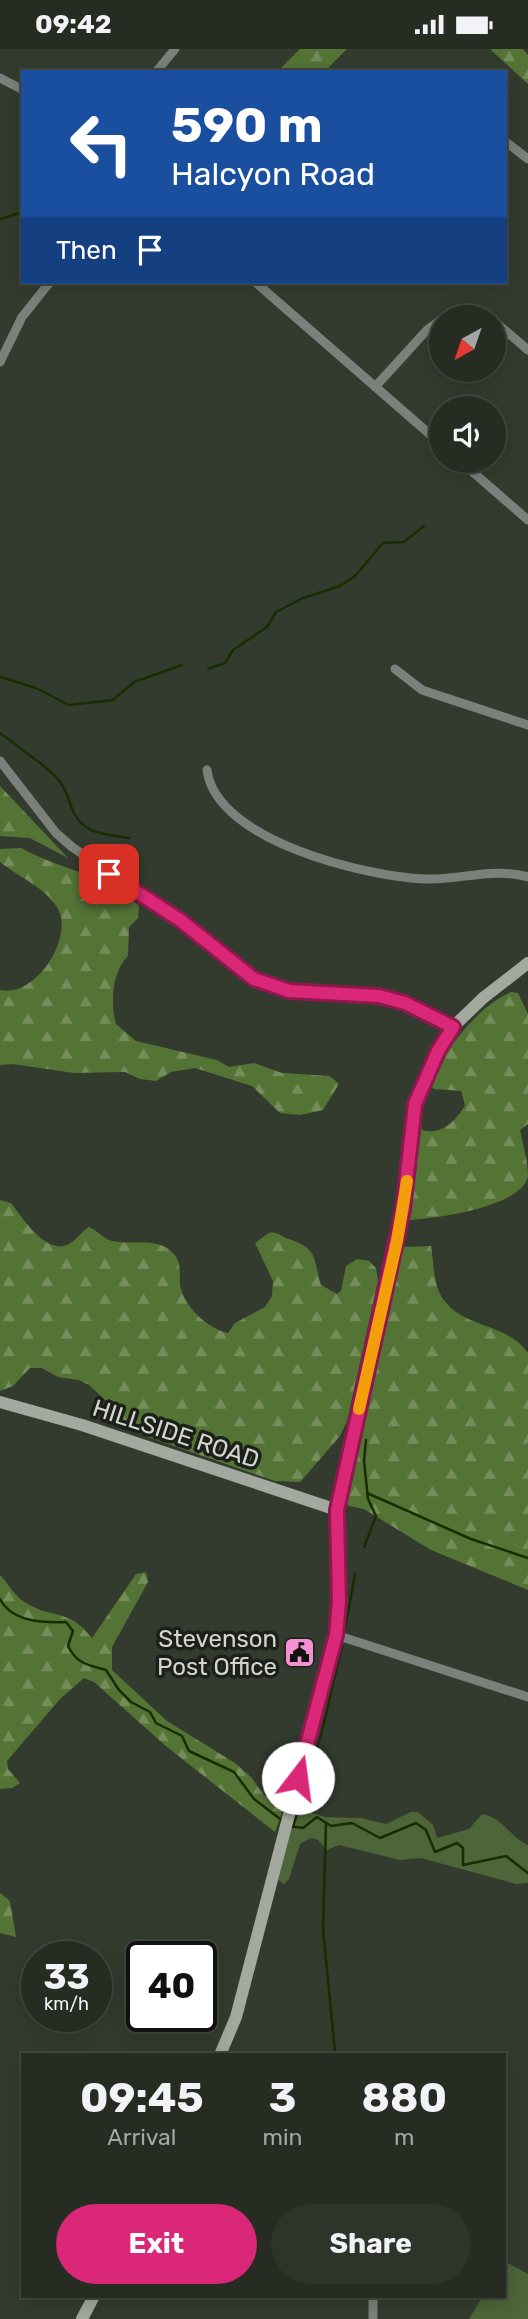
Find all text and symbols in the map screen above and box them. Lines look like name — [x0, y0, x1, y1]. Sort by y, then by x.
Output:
text: 09:42 — [35, 9, 112, 40]
text: 590 m — [171, 96, 323, 154]
icon: left — [56, 98, 147, 189]
text: Halcyon Road — [171, 155, 375, 193]
icon: arrive — [131, 231, 169, 269]
text: Then — [56, 235, 117, 266]
north arrow — [429, 305, 506, 381]
map controls — [429, 305, 506, 473]
button: sound — [429, 396, 506, 473]
pin — [79, 844, 139, 904]
icon: arrive — [90, 855, 128, 893]
street label: HILLSIDE ROAD — [89, 1394, 263, 1474]
place label: Stevenson Post Office — [157, 1625, 277, 1681]
public building icon: Stevenson Post Office — [283, 1636, 317, 1670]
position arrow — [261, 1741, 335, 1815]
speed limit sign: 40 — [126, 1941, 217, 2032]
text: 33 — [43, 1956, 90, 1998]
text: km/h — [44, 1993, 89, 2015]
text: 09:45 — [80, 2073, 204, 2123]
text: 3 — [269, 2073, 296, 2123]
text: 880 — [362, 2073, 447, 2123]
text: Arrival — [107, 2123, 176, 2151]
text: min — [263, 2123, 303, 2151]
text: m — [394, 2123, 414, 2151]
button: Exit — [56, 2204, 257, 2284]
button: Share — [271, 2204, 471, 2284]

